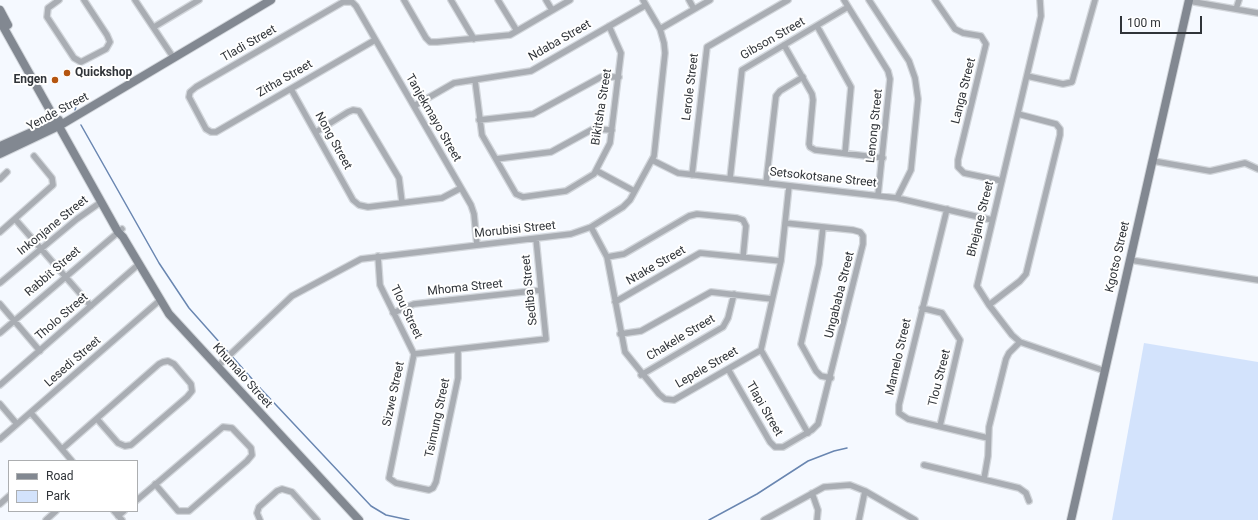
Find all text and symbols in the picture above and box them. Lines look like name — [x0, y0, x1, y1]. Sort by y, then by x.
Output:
scale bar — [1122, 8, 1204, 34]
street label: Gibson Street — [738, 15, 808, 63]
text: 100 m — [1127, 16, 1161, 30]
street label: Ndaba Street — [526, 17, 594, 65]
street label: Tladi Street — [219, 23, 279, 65]
street label: Lerole Street — [680, 53, 702, 121]
street label: Zitha Street — [255, 57, 315, 101]
street label: Langa Street — [949, 57, 979, 125]
place label: Quickshop — [75, 66, 132, 80]
marker: Quickshop — [62, 68, 72, 78]
street label: Bikitsha Street — [589, 68, 615, 146]
street label: Tanjekmayo Street — [402, 72, 464, 164]
place label: Engen — [13, 73, 47, 87]
marker: Engen — [50, 75, 60, 85]
street label: Lenong Street — [864, 88, 886, 164]
street label: Yende Street — [25, 90, 91, 134]
street label: Nong Street — [311, 110, 355, 172]
street label: Setsokotsane Street — [769, 165, 877, 191]
street label: Bhejane Street — [965, 180, 997, 258]
street label: Inkonjane Street — [15, 193, 91, 259]
street label: Morubisi Street — [474, 219, 556, 241]
street label: Kgotso Street — [1103, 220, 1133, 294]
street label: Ntake Street — [624, 243, 688, 289]
street label: Rabbit Street — [22, 244, 84, 300]
street label: Ungababa Street — [822, 250, 858, 340]
street label: Sediba Street — [519, 254, 541, 326]
street label: Mhoma Street — [427, 277, 503, 299]
street label: Tlou Street — [387, 283, 425, 341]
street label: Tholo Street — [33, 290, 91, 344]
street label: Chakele Street — [644, 312, 718, 364]
street label: Mamelo Street — [883, 317, 915, 397]
street label: Lesedi Street — [42, 334, 104, 390]
street label: Khumalo Street — [209, 341, 275, 411]
street label: Lepele Street — [673, 344, 741, 392]
street label: Tlou Street — [926, 348, 954, 408]
street label: Sizwe Street — [380, 360, 408, 428]
street label: Tsimung Street — [423, 377, 453, 459]
street label: Tlapi Street — [743, 379, 785, 439]
legend — [8, 460, 138, 512]
text: Road — [46, 469, 74, 483]
text: Park — [46, 489, 70, 503]

